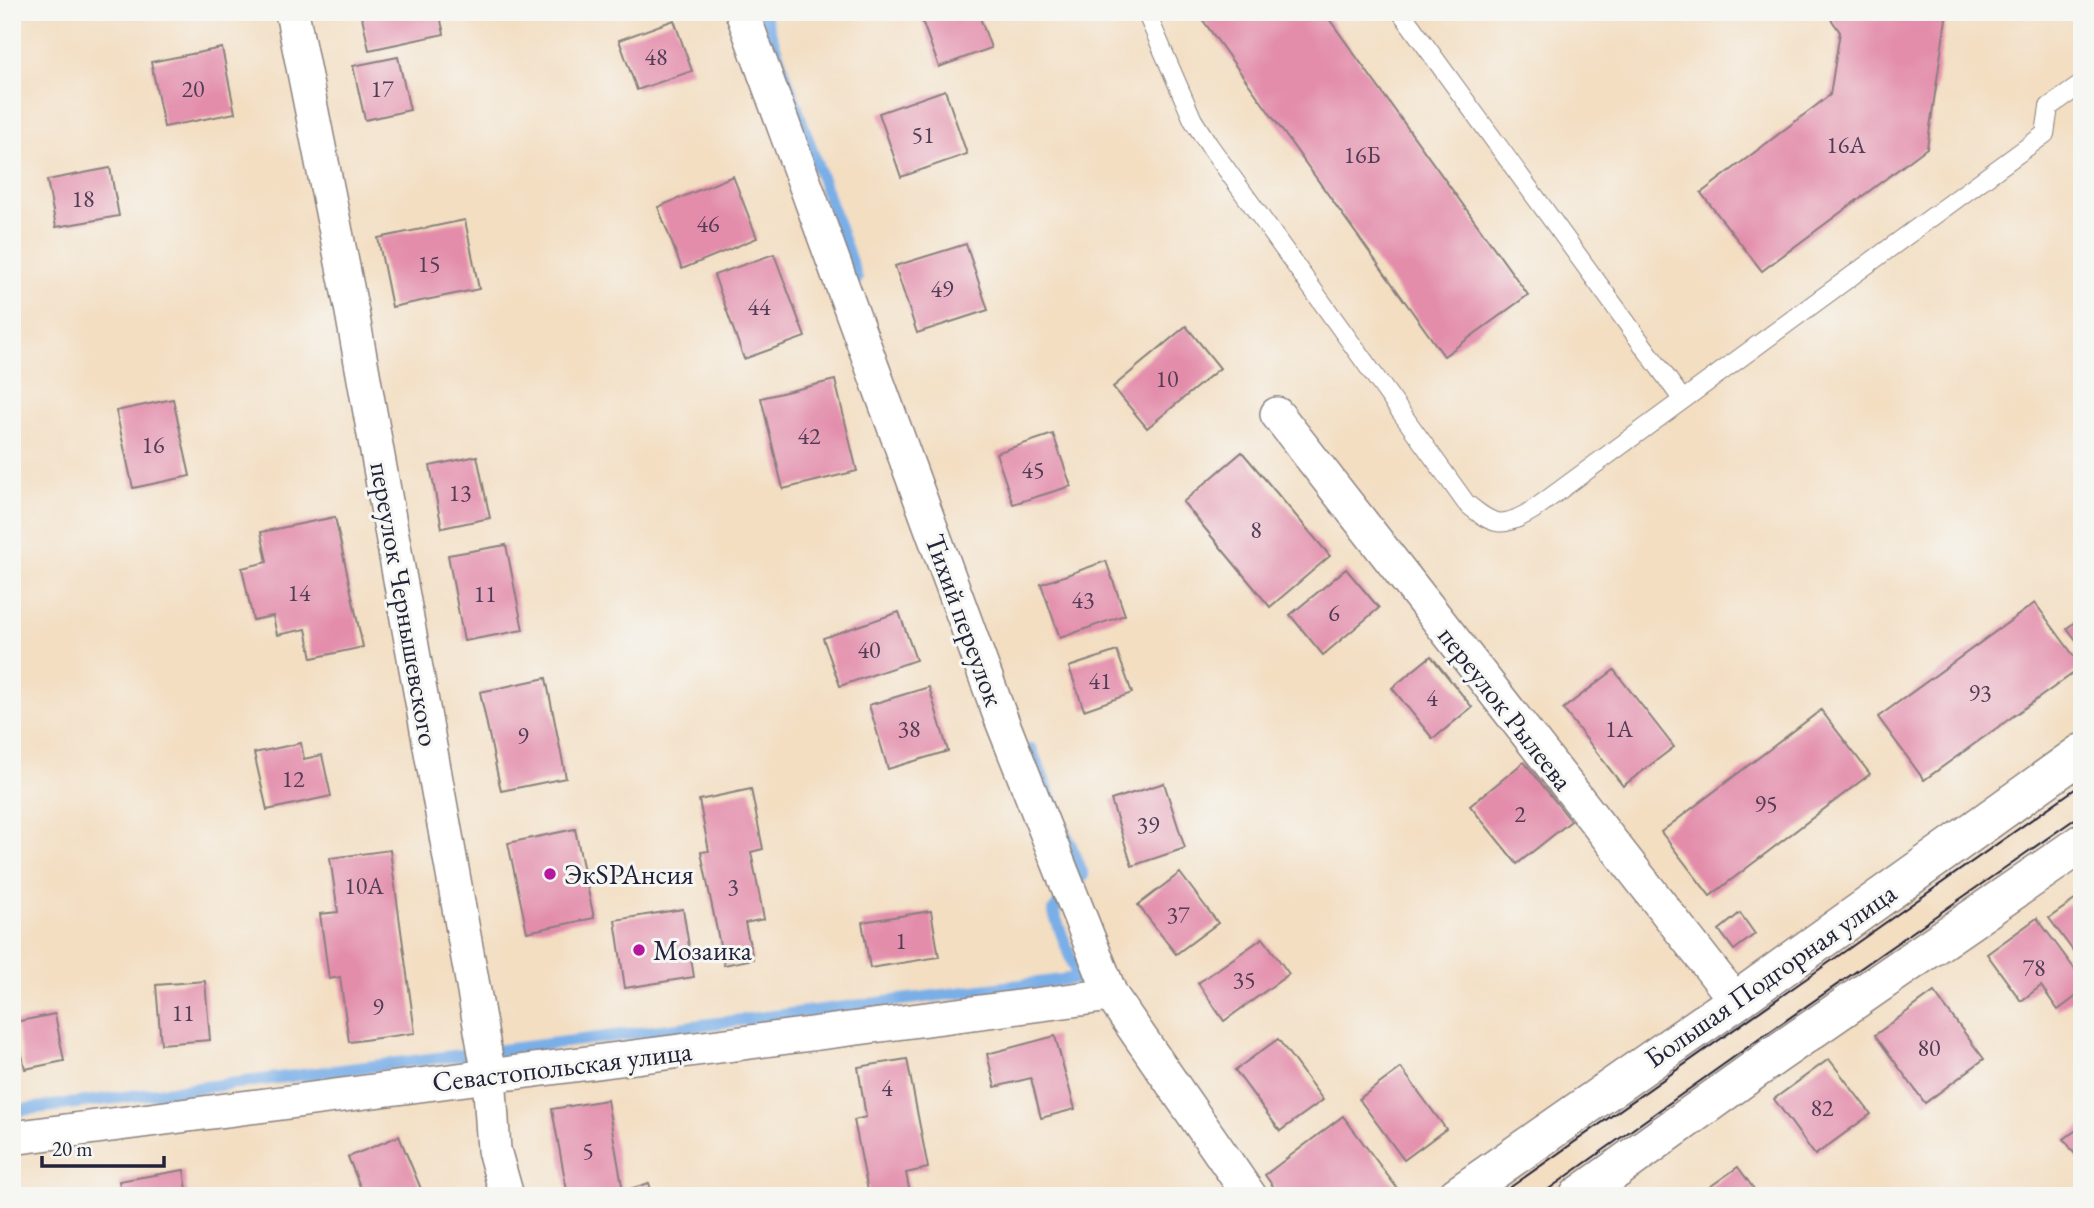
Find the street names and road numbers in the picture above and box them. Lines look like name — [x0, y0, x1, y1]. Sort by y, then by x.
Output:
street label: переулок Чернышевского — [362, 459, 448, 749]
street label: Тихий переулок — [917, 529, 1013, 711]
street label: переулок Рылеева — [1431, 619, 1582, 798]
street label: Большая Подгорная улица — [1637, 874, 1904, 1076]
street label: Севастопольская улица — [430, 1032, 695, 1100]

